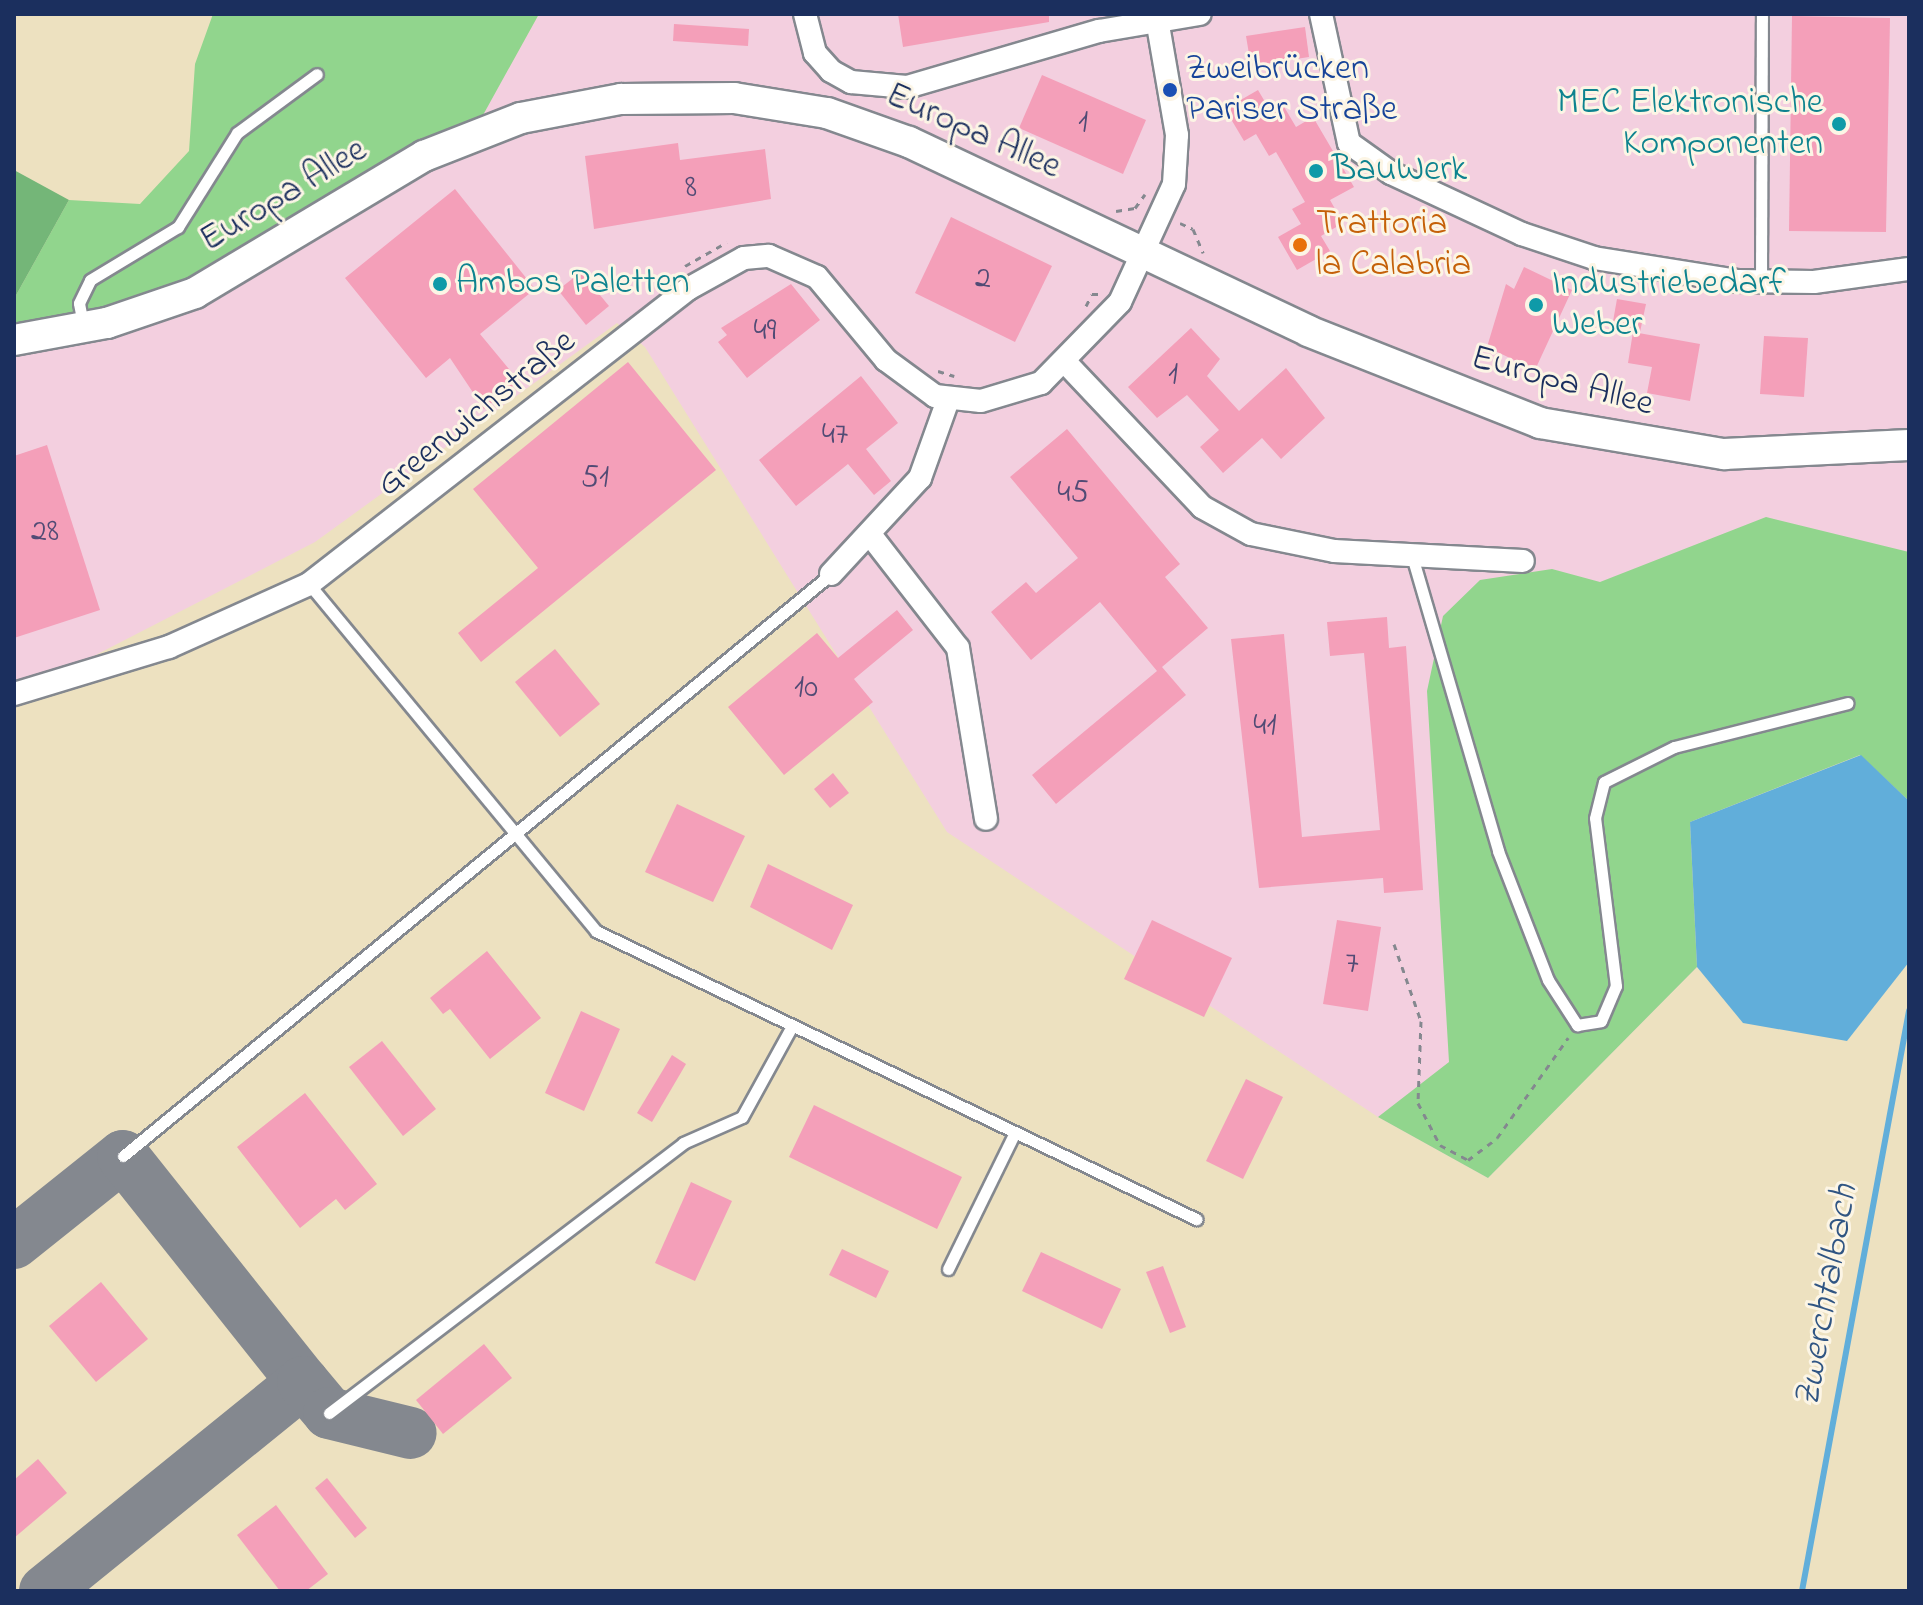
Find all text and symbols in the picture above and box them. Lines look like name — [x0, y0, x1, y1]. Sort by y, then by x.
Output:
place label: Zweibrücken Pariser Straße — [1186, 47, 1397, 132]
street label: Europa Allee — [879, 74, 1067, 190]
marker: Zweibrücken Pariser Straße — [1161, 81, 1179, 99]
place label: MEC Elektronische Komponenten — [1557, 81, 1823, 166]
house number: 1 — [1078, 105, 1088, 143]
marker: MEC Elektronische Komponenten — [1830, 115, 1848, 133]
street label: Europa Allee — [193, 129, 375, 263]
place label: BauWerk — [1332, 149, 1467, 193]
marker: BauWerk — [1307, 162, 1325, 180]
house number: 8 — [685, 170, 697, 208]
place label: Trattoria la Calabria — [1316, 202, 1471, 287]
marker: Trattoria la Calabria — [1291, 236, 1309, 254]
house number: 2 — [975, 261, 991, 299]
place label: Ambos Paletten — [456, 262, 690, 306]
place label: Industriebedarf Weber — [1552, 262, 1786, 347]
marker: Ambos Paletten — [431, 275, 449, 293]
marker: Industriebedarf Weber — [1527, 296, 1545, 314]
house number: 49 — [754, 313, 776, 351]
street label: Greenwichstraße — [369, 321, 585, 507]
street label: Europa Allee — [1466, 337, 1658, 427]
house number: 1 — [1168, 357, 1178, 395]
house number: 47 — [822, 417, 848, 455]
house number: 51 — [581, 460, 609, 498]
house number: 45 — [1057, 475, 1089, 513]
house number: 28 — [31, 514, 59, 552]
house number: 10 — [794, 670, 818, 708]
house number: 41 — [1253, 708, 1277, 746]
house number: 7 — [1345, 946, 1359, 984]
water label: Zwerchtalbach — [1786, 1181, 1870, 1411]

